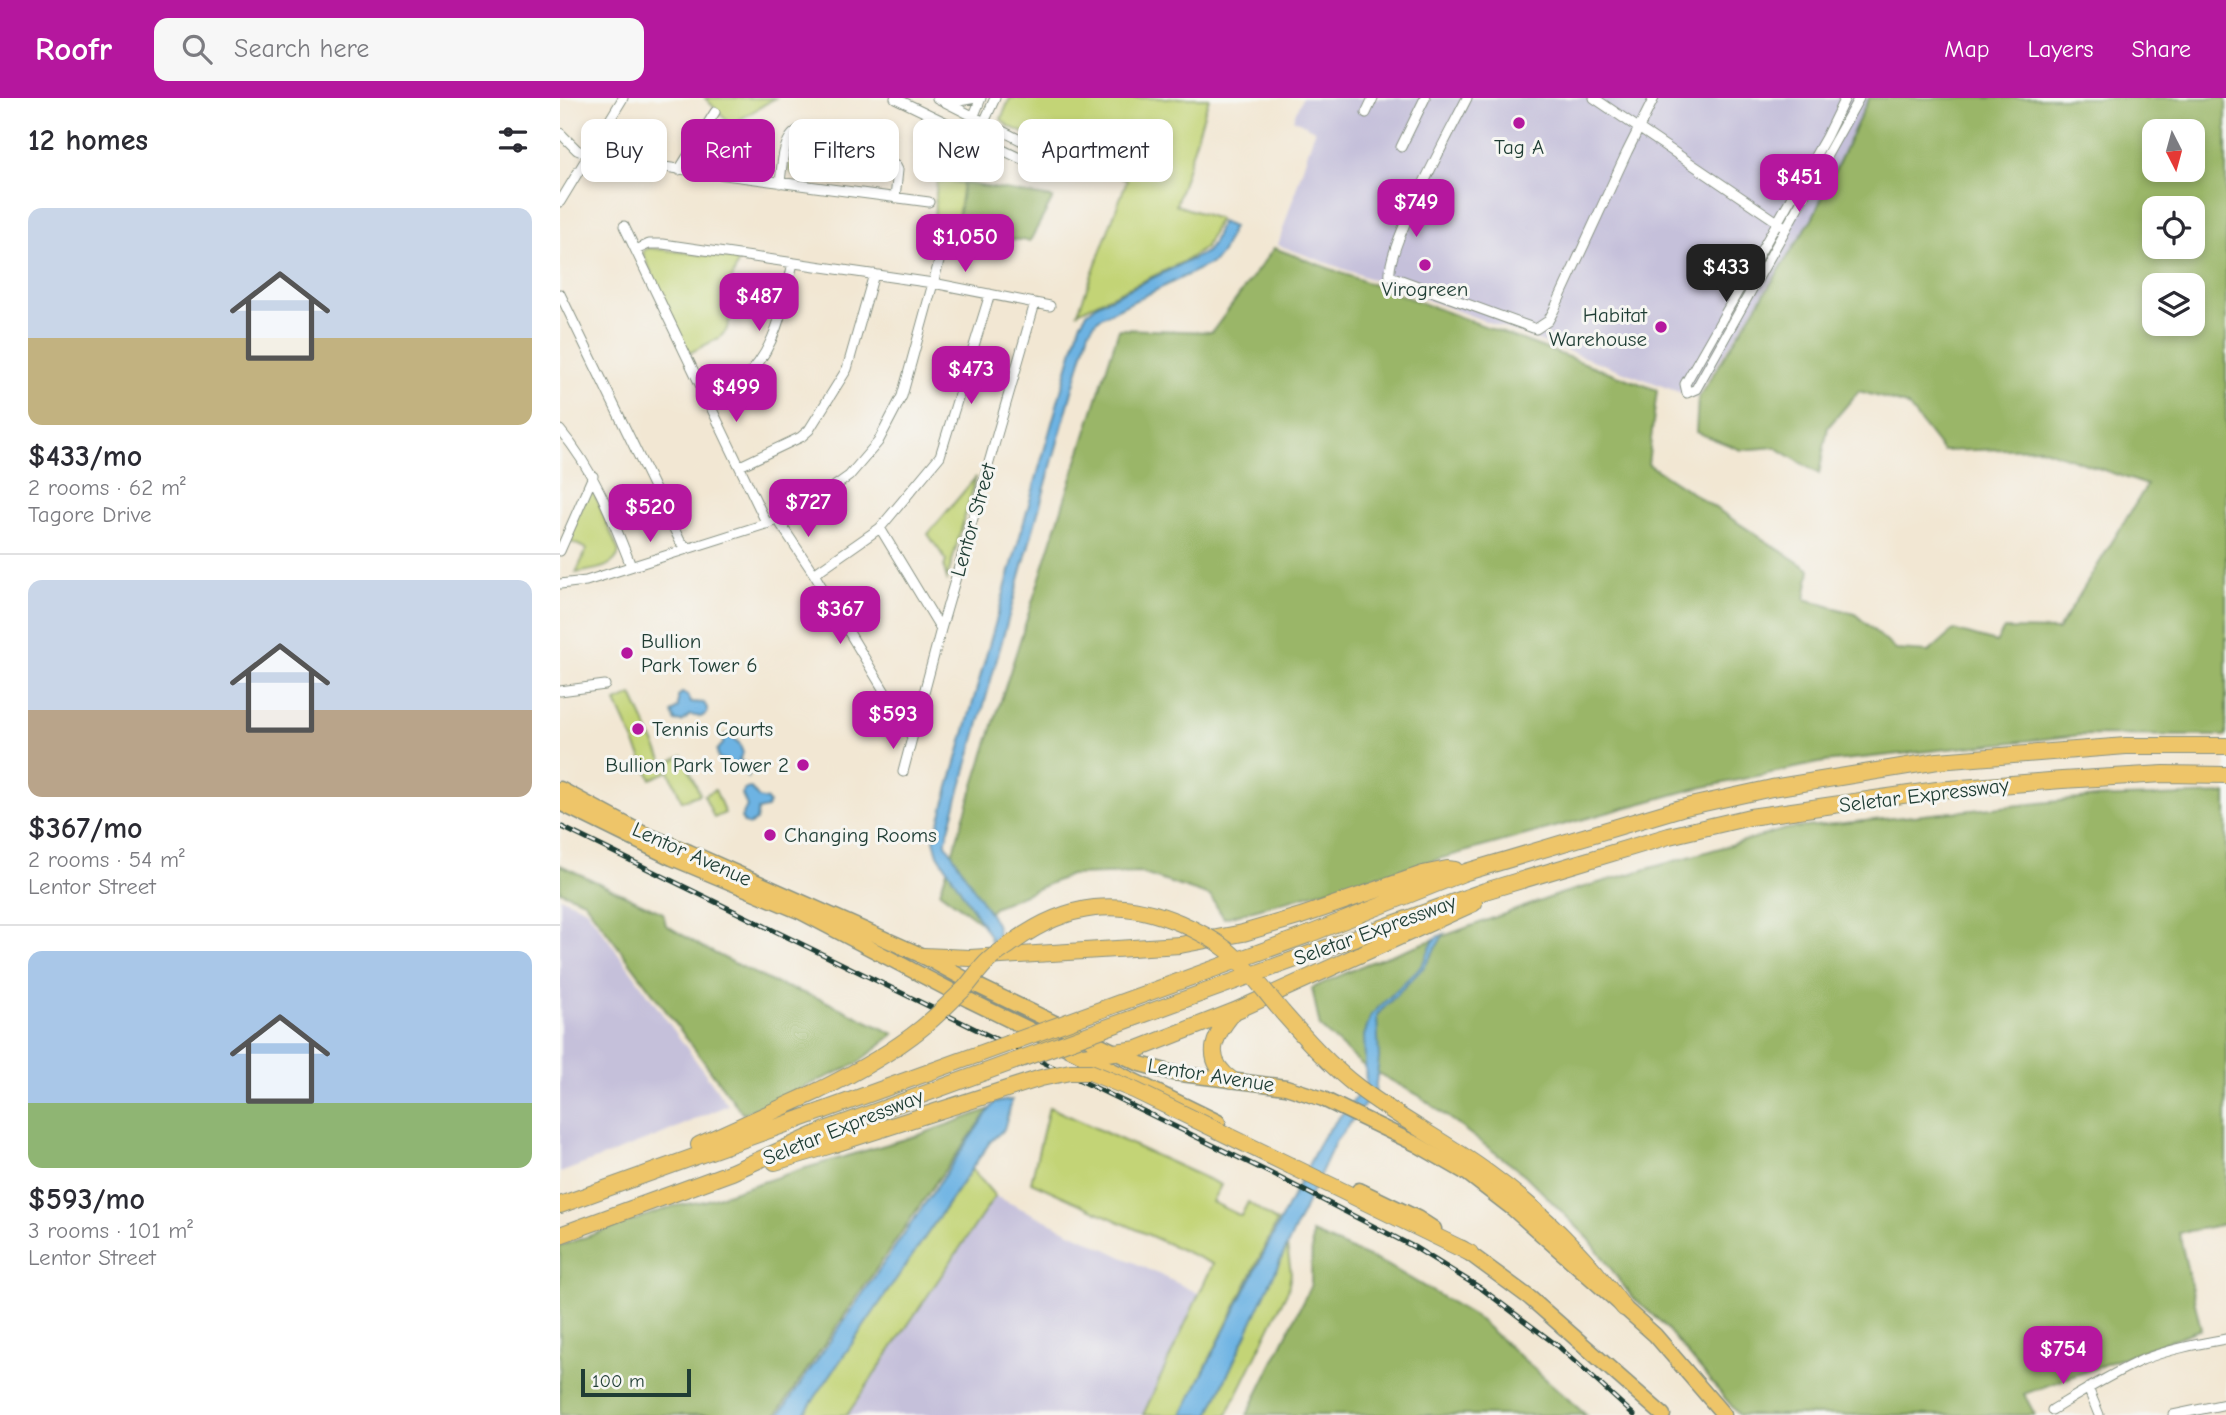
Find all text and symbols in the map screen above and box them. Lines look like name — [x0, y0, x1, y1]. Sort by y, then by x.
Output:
search box — [154, 18, 644, 81]
text: Roofr — [35, 30, 112, 68]
icon: search — [178, 30, 216, 68]
text: Search here — [234, 34, 369, 64]
text: Map — [1944, 35, 1990, 63]
text: Layers — [2028, 35, 2093, 63]
text: Share — [2131, 35, 2191, 63]
marker: Tag A — [1511, 115, 1527, 131]
chip: Buy — [581, 119, 667, 182]
chip: Rent — [681, 119, 775, 182]
chip: Filters — [789, 119, 899, 182]
chip: New — [913, 119, 1004, 182]
chip: Apartment — [1018, 119, 1173, 182]
north arrow — [2142, 119, 2205, 182]
map controls — [2142, 119, 2205, 336]
icon: filters — [494, 121, 532, 159]
text: 12 homes — [28, 123, 148, 158]
place label: Tag A — [1494, 135, 1544, 159]
pin: $451 — [1758, 155, 1840, 214]
text: $451 — [1776, 163, 1822, 190]
pin: $749 — [1375, 180, 1457, 239]
text: $749 — [1393, 188, 1439, 215]
button: locate — [2142, 196, 2205, 259]
pin: $1,050 — [908, 214, 1022, 274]
text: $1,050 — [932, 223, 998, 250]
pin: $433 — [1685, 244, 1767, 304]
icon: home — [217, 253, 343, 379]
text: $433 — [1702, 253, 1750, 280]
marker: Virogreen — [1417, 257, 1433, 273]
button: layers — [2142, 273, 2205, 336]
pin: $487 — [718, 274, 800, 333]
place label: Virogreen — [1382, 277, 1468, 301]
text: $487 — [736, 282, 782, 309]
place label: Habitat Warehouse — [1549, 303, 1648, 351]
marker: Habitat Warehouse — [1653, 319, 1669, 335]
pin: $473 — [930, 346, 1012, 406]
text: $473 — [948, 355, 994, 382]
pin: $499 — [695, 364, 777, 424]
text: $499 — [712, 373, 760, 400]
text: $433/mo — [28, 439, 142, 474]
street label: Lentor Street — [945, 460, 1001, 579]
text: 2 rooms · 62 m² — [28, 474, 186, 501]
pin: $727 — [767, 480, 849, 539]
pin: $520 — [609, 484, 691, 544]
text: $727 — [785, 488, 831, 515]
text: $520 — [625, 493, 675, 520]
text: Tagore Drive — [28, 501, 152, 528]
pin: $367 — [799, 587, 881, 646]
text: $367 — [816, 595, 864, 622]
icon: home — [217, 625, 343, 751]
place label: Bullion Park Tower 6 — [641, 629, 758, 677]
marker: Bullion Park Tower 6 — [619, 645, 635, 661]
pin: $593 — [852, 692, 934, 751]
text: $593 — [868, 700, 918, 727]
place label: Tennis Courts — [652, 717, 773, 741]
marker: Tennis Courts — [630, 721, 646, 737]
place label: Bullion Park Tower 2 — [605, 753, 789, 777]
marker: Bullion Park Tower 2 — [795, 757, 811, 773]
street label: Seletar Expressway — [1838, 773, 2011, 817]
text: $367/mo — [28, 811, 143, 846]
street label: Lentor Avenue — [629, 817, 755, 891]
place label: Changing Rooms — [784, 823, 937, 847]
marker: Changing Rooms — [762, 827, 778, 843]
text: 2 rooms · 54 m² — [28, 846, 185, 873]
text: Lentor Street — [28, 873, 156, 900]
street label: Seletar Expressway — [1291, 889, 1460, 971]
icon: home — [217, 996, 343, 1122]
street label: Lentor Avenue — [1146, 1053, 1276, 1097]
street label: Seletar Expressway — [759, 1084, 927, 1170]
text: $593/mo — [28, 1182, 145, 1217]
text: 3 rooms · 101 m² — [28, 1217, 193, 1244]
text: Lentor Street — [28, 1244, 156, 1271]
pin: $754 — [2022, 1326, 2104, 1386]
text: $754 — [2039, 1335, 2087, 1362]
scale bar — [581, 1366, 691, 1398]
text: 100 m — [592, 1370, 645, 1392]

